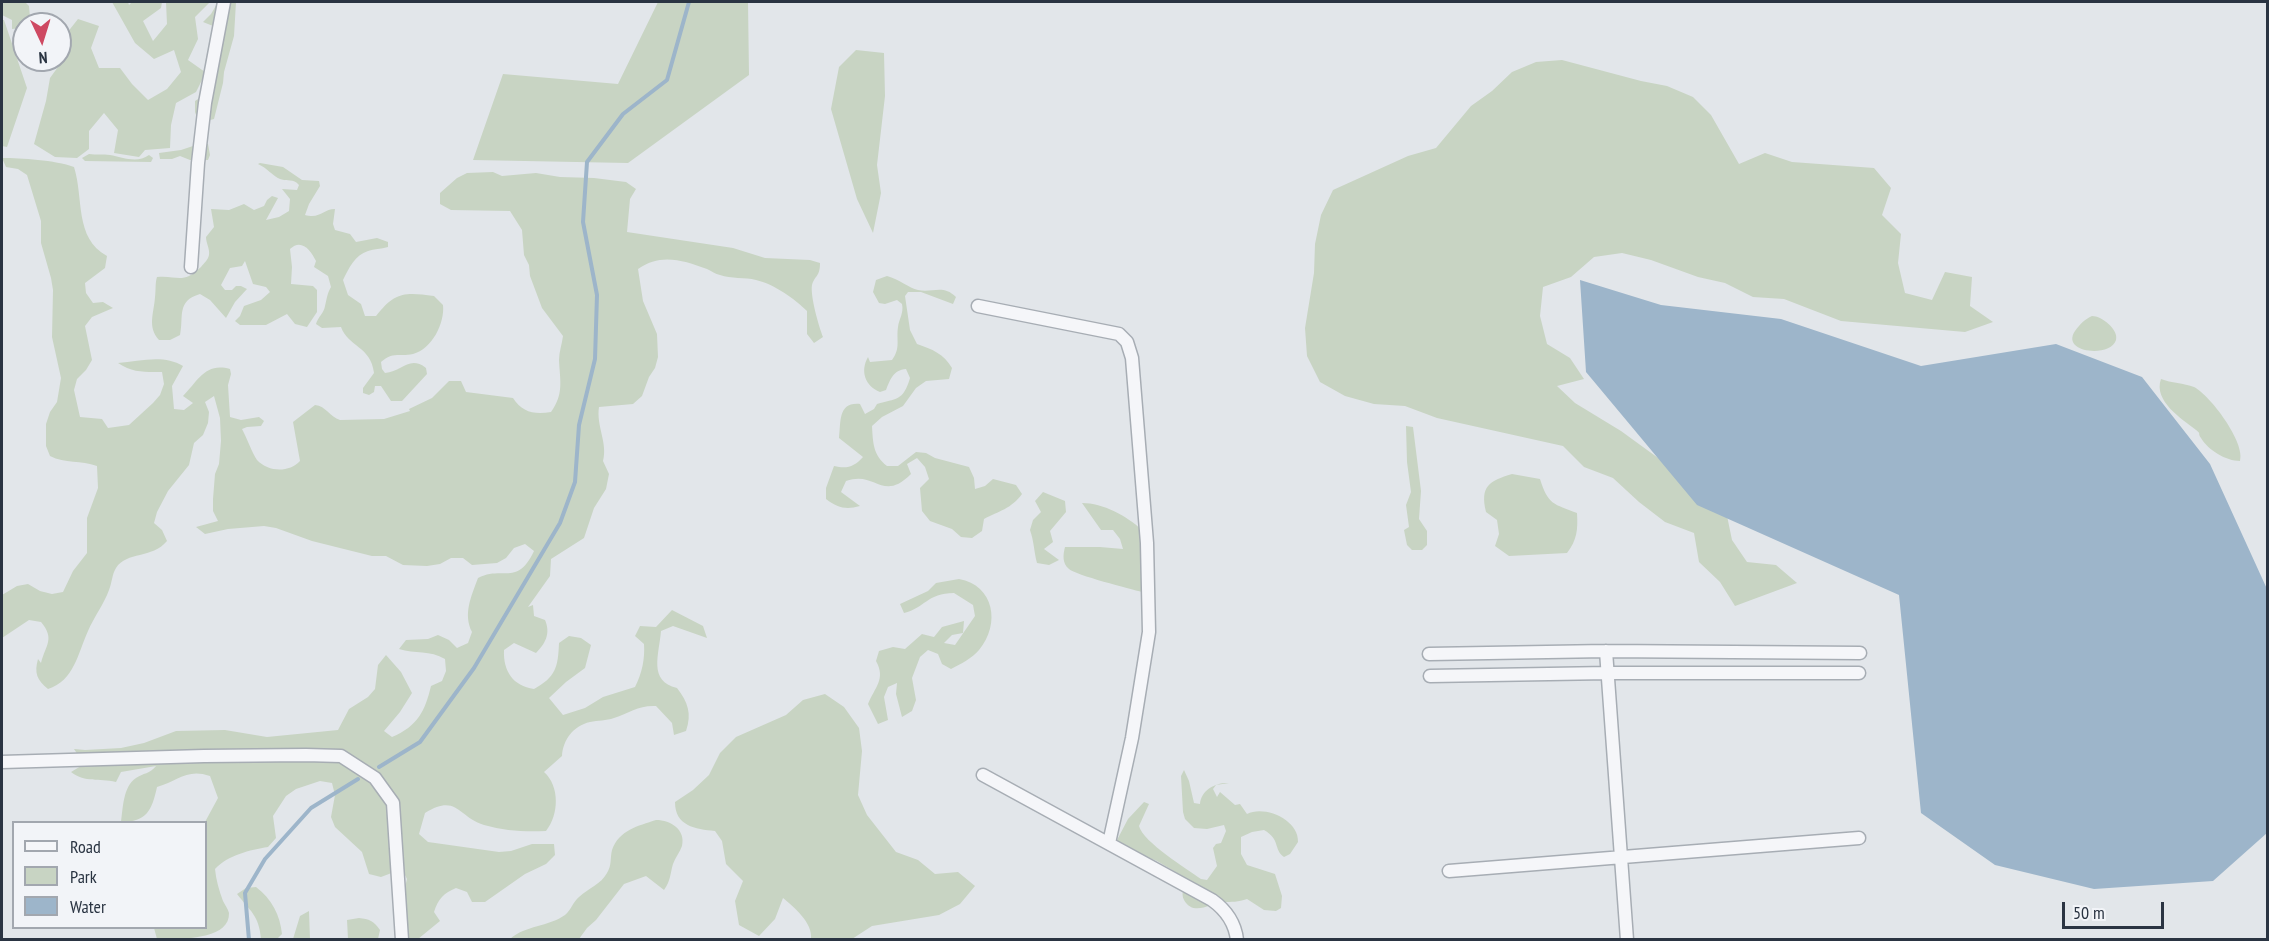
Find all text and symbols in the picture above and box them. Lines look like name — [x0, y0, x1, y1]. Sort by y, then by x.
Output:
north arrow — [12, 12, 72, 72]
text: N — [38, 48, 48, 68]
legend — [12, 821, 207, 929]
text: Road — [70, 835, 101, 858]
text: Park — [70, 865, 97, 888]
scale bar — [2065, 890, 2167, 928]
text: Water — [70, 895, 106, 918]
text: 50 m — [2073, 901, 2105, 924]

